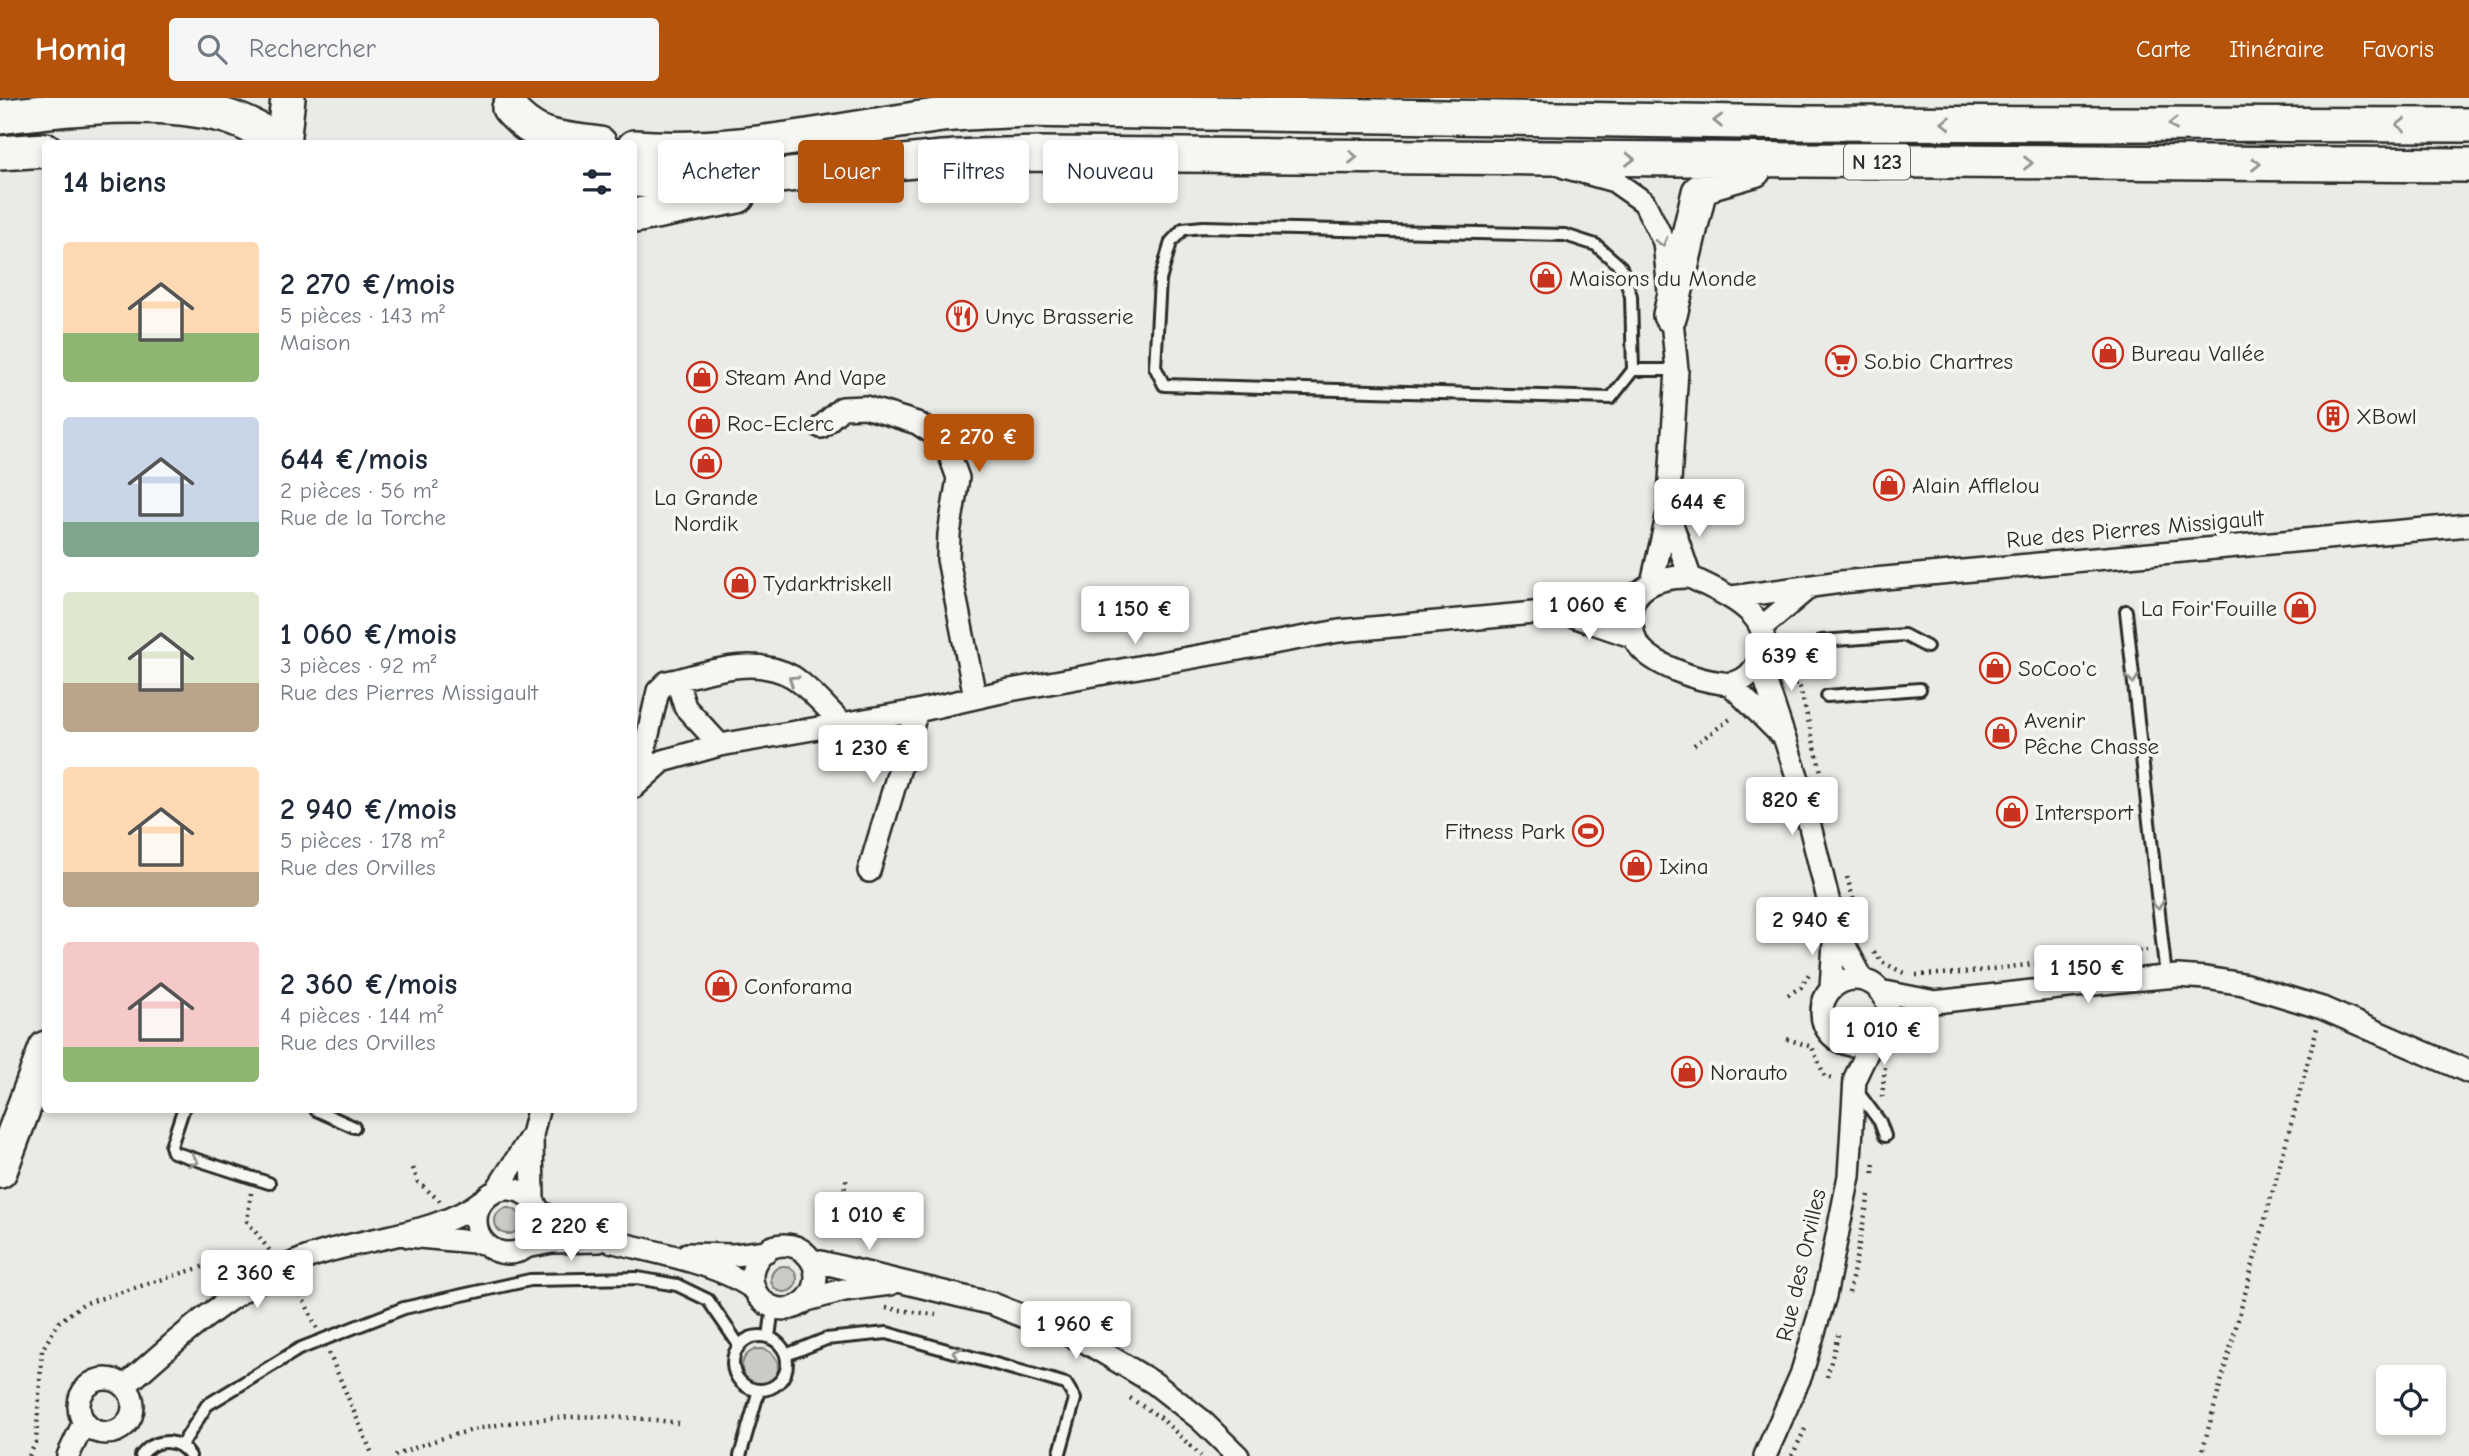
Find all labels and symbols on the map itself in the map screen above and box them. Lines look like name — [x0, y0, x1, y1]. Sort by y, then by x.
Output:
one-way arrow — [1713, 113, 1723, 129]
one-way arrow — [1940, 115, 1951, 131]
one-way arrow — [2168, 116, 2178, 132]
one-way arrow — [2395, 117, 2406, 133]
road number: N 123 — [1844, 144, 1910, 180]
one-way arrow — [1348, 149, 1359, 165]
one-way arrow — [1624, 151, 1635, 166]
one-way arrow — [2023, 155, 2034, 170]
one-way arrow — [2251, 156, 2262, 172]
one-way arrow — [1653, 236, 1668, 248]
shop icon: Maisons du Monde — [1529, 261, 1563, 295]
place label: Maisons du Monde — [1569, 265, 1757, 292]
restaurant icon: Unyc Brasserie — [945, 299, 979, 333]
place label: Unyc Brasserie — [985, 303, 1134, 330]
shop icon: Bureau Vallée — [2091, 336, 2125, 370]
place label: Bureau Vallée — [2131, 340, 2265, 367]
supermarket icon: So.bio Chartres — [1824, 344, 1858, 378]
place label: So.bio Chartres — [1864, 348, 2013, 375]
shop icon: Steam And Vape — [685, 360, 719, 394]
place label: Steam And Vape — [725, 364, 886, 391]
building icon: XBowl — [2316, 399, 2350, 433]
place label: XBowl — [2356, 403, 2417, 430]
shop icon: Roc-Eclerc — [687, 406, 721, 440]
place label: Roc-Eclerc — [727, 410, 834, 437]
pin: 2 270 € — [914, 414, 1044, 474]
shop icon: La Grande Nordik — [689, 446, 723, 480]
shop icon: Alain Afflelou — [1872, 468, 1906, 502]
place label: Alain Afflelou — [1912, 472, 2040, 499]
pin: 644 € — [1650, 480, 1748, 539]
place label: La Grande Nordik — [654, 484, 758, 537]
street label: Rue des Pierres Missigault — [2005, 504, 2266, 554]
shop icon: Tydarktriskell — [723, 566, 757, 600]
place label: Tydarktriskell — [763, 570, 892, 597]
pin: 1 060 € — [1524, 582, 1654, 642]
pin: 1 150 € — [1070, 587, 1200, 646]
shop icon: La Foir'Fouille — [2283, 591, 2317, 625]
place label: La Foir'Fouille — [2141, 595, 2277, 622]
pin: 639 € — [1742, 634, 1840, 693]
shop icon: SoCoo'c — [1978, 651, 2012, 685]
place label: SoCoo'c — [2018, 655, 2097, 682]
one-way arrow — [2126, 673, 2141, 685]
one-way arrow — [788, 676, 801, 689]
place label: Avenir Pêche Chasse — [2024, 707, 2159, 760]
shop icon: Avenir Pêche Chasse — [1984, 716, 2018, 750]
pin: 1 230 € — [808, 726, 938, 785]
pin: 820 € — [1743, 778, 1841, 837]
shop icon: Intersport — [1995, 795, 2029, 829]
place label: Intersport — [2035, 799, 2134, 826]
sports icon: Fitness Park — [1571, 814, 1605, 848]
place label: Fitness Park — [1445, 818, 1565, 845]
shop icon: Ixina — [1619, 849, 1653, 883]
place label: Ixina — [1659, 853, 1709, 880]
pin: 2 940 € — [1747, 898, 1877, 957]
one-way arrow — [2150, 899, 2165, 911]
pin: 1 150 € — [2023, 946, 2153, 1005]
shop icon: Conforama — [704, 969, 738, 1003]
place label: Conforama — [744, 973, 853, 1000]
pin: 1 010 € — [1819, 1007, 1949, 1067]
shop icon: Norauto — [1670, 1055, 1704, 1089]
place label: Norauto — [1710, 1059, 1788, 1086]
one-way arrow — [188, 1152, 200, 1167]
street label: Rue des Orvilles — [1770, 1186, 1832, 1344]
pin: 1 010 € — [804, 1192, 934, 1252]
pin: 2 220 € — [506, 1204, 636, 1263]
pin: 2 360 € — [192, 1250, 322, 1310]
pin: 1 960 € — [1011, 1302, 1141, 1361]
one-way arrow — [951, 1347, 963, 1361]

